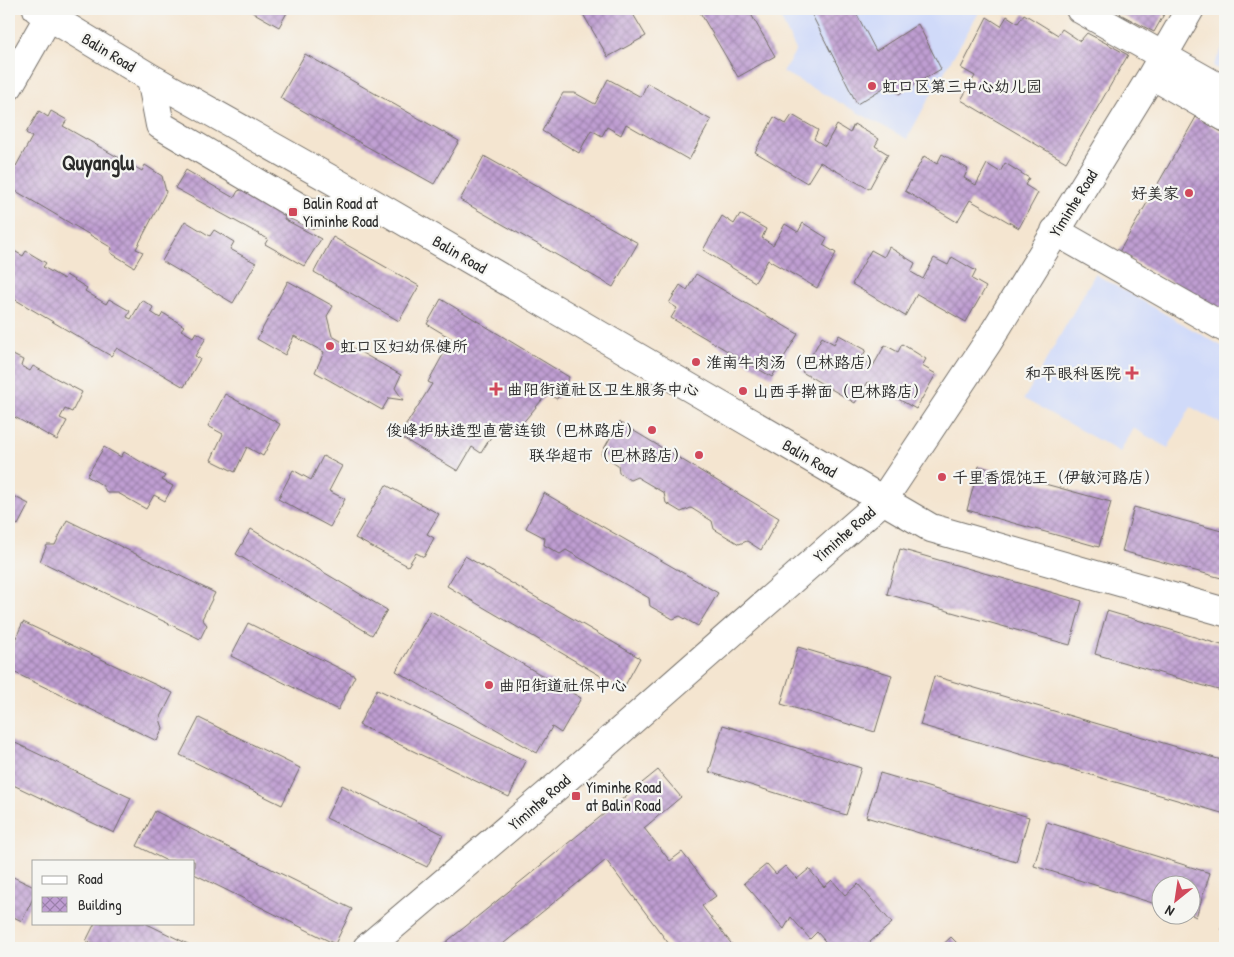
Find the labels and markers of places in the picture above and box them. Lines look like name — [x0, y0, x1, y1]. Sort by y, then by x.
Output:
place label: 虹口区第三中心幼儿园 — [882, 75, 1042, 97]
marker: 虹口区第三中心幼儿园 — [866, 80, 878, 92]
place label: 好美家 — [1131, 182, 1179, 204]
marker: 好美家 — [1183, 187, 1195, 199]
place label: Balin Road at Yiminhe Road — [303, 192, 378, 232]
marker: Balin Road at Yiminhe Road — [287, 206, 299, 218]
place label: 虹口区妇幼保健所 — [340, 335, 468, 357]
marker: 虹口区妇幼保健所 — [324, 340, 336, 352]
place label: 淮南牛肉汤（巴林路店） — [706, 351, 882, 373]
marker: 淮南牛肉汤（巴林路店） — [690, 356, 702, 368]
place label: 和平眼科医院 — [1025, 362, 1121, 384]
marker: 和平眼科医院 — [1125, 366, 1139, 380]
place label: 曲阳街道社区卫生服务中心 — [507, 378, 699, 400]
place label: 山西手擀面（巴林路店） — [753, 380, 929, 402]
marker: 曲阳街道社区卫生服务中心 — [489, 382, 503, 396]
marker: 山西手擀面（巴林路店） — [737, 385, 749, 397]
place label: 俊峰护肤造型直营连锁（巴林路店） — [386, 419, 642, 441]
marker: 俊峰护肤造型直营连锁（巴林路店） — [646, 424, 658, 436]
place label: 联华超市（巴林路店） — [529, 444, 689, 466]
marker: 联华超市（巴林路店） — [693, 449, 705, 461]
place label: 千里香馄饨王（伊敏河路店） — [952, 466, 1160, 488]
marker: 千里香馄饨王（伊敏河路店） — [936, 471, 948, 483]
place label: 曲阳街道社保中心 — [499, 674, 627, 696]
marker: 曲阳街道社保中心 — [483, 679, 495, 691]
place label: Yiminhe Road at Balin Road — [586, 776, 661, 816]
marker: Yiminhe Road at Balin Road — [570, 790, 582, 802]

